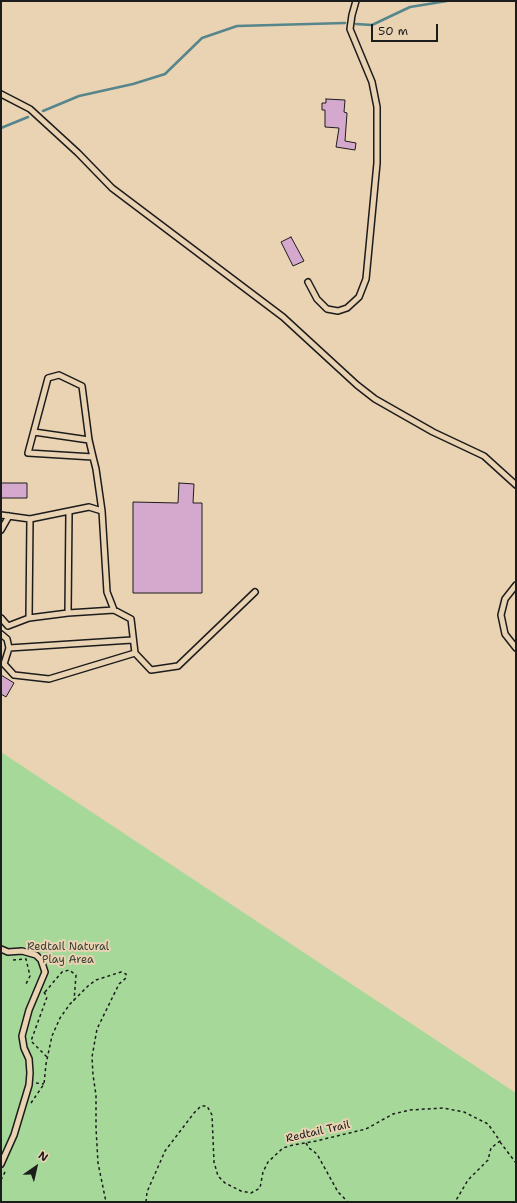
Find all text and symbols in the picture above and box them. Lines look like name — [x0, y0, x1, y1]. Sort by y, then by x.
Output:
scale bar — [373, 16, 440, 42]
text: 50 m — [378, 23, 408, 39]
park label: Redtail Natural Play Area — [27, 940, 109, 966]
street label: Redtail Trail — [285, 1118, 351, 1146]
north arrow — [16, 1147, 56, 1187]
text: N — [35, 1148, 51, 1165]

